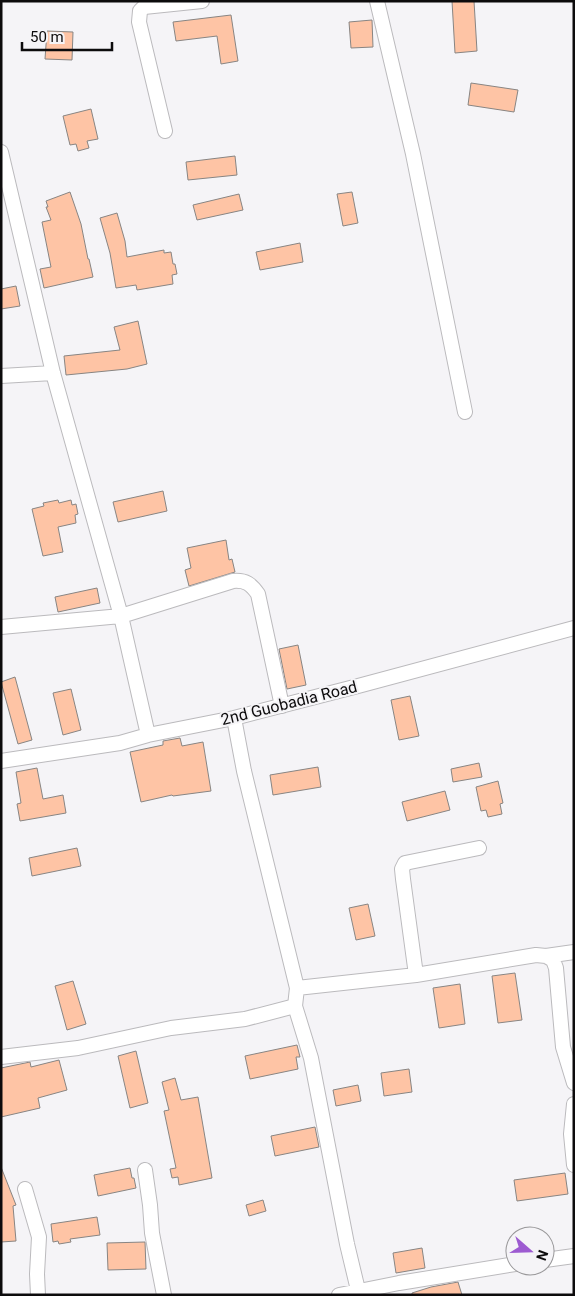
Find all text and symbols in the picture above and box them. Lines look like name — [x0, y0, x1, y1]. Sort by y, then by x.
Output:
scale bar — [22, 20, 112, 52]
text: 50 m — [30, 28, 64, 46]
street label: 2nd Guobadia Road — [219, 677, 359, 729]
north arrow — [505, 1226, 555, 1276]
text: N — [533, 1248, 551, 1263]

